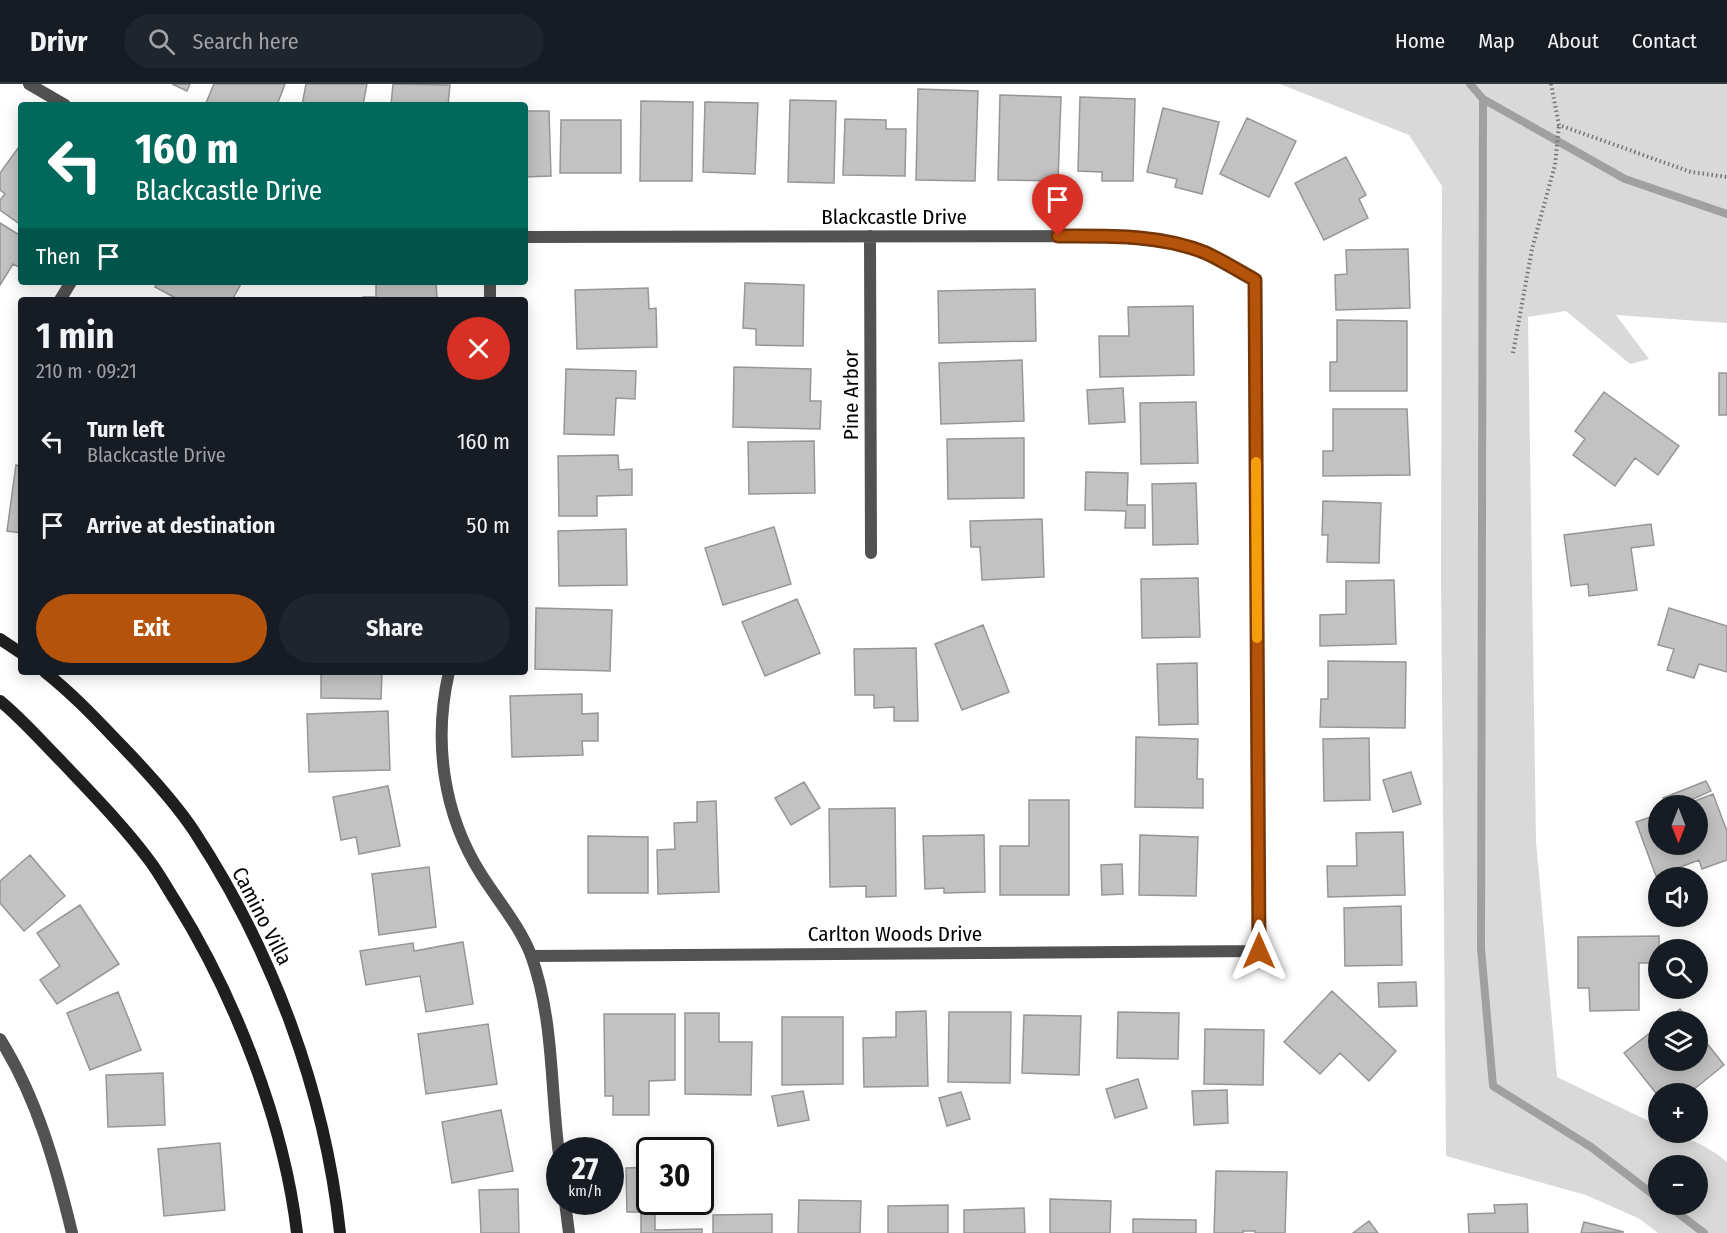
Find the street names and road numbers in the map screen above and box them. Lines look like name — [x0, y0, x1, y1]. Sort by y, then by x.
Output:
street label: Blackcastle Drive — [821, 204, 967, 230]
street label: Pine Arbor — [838, 349, 864, 440]
street label: Camino Villa — [226, 863, 298, 969]
street label: Carlton Woods Drive — [808, 921, 982, 947]

